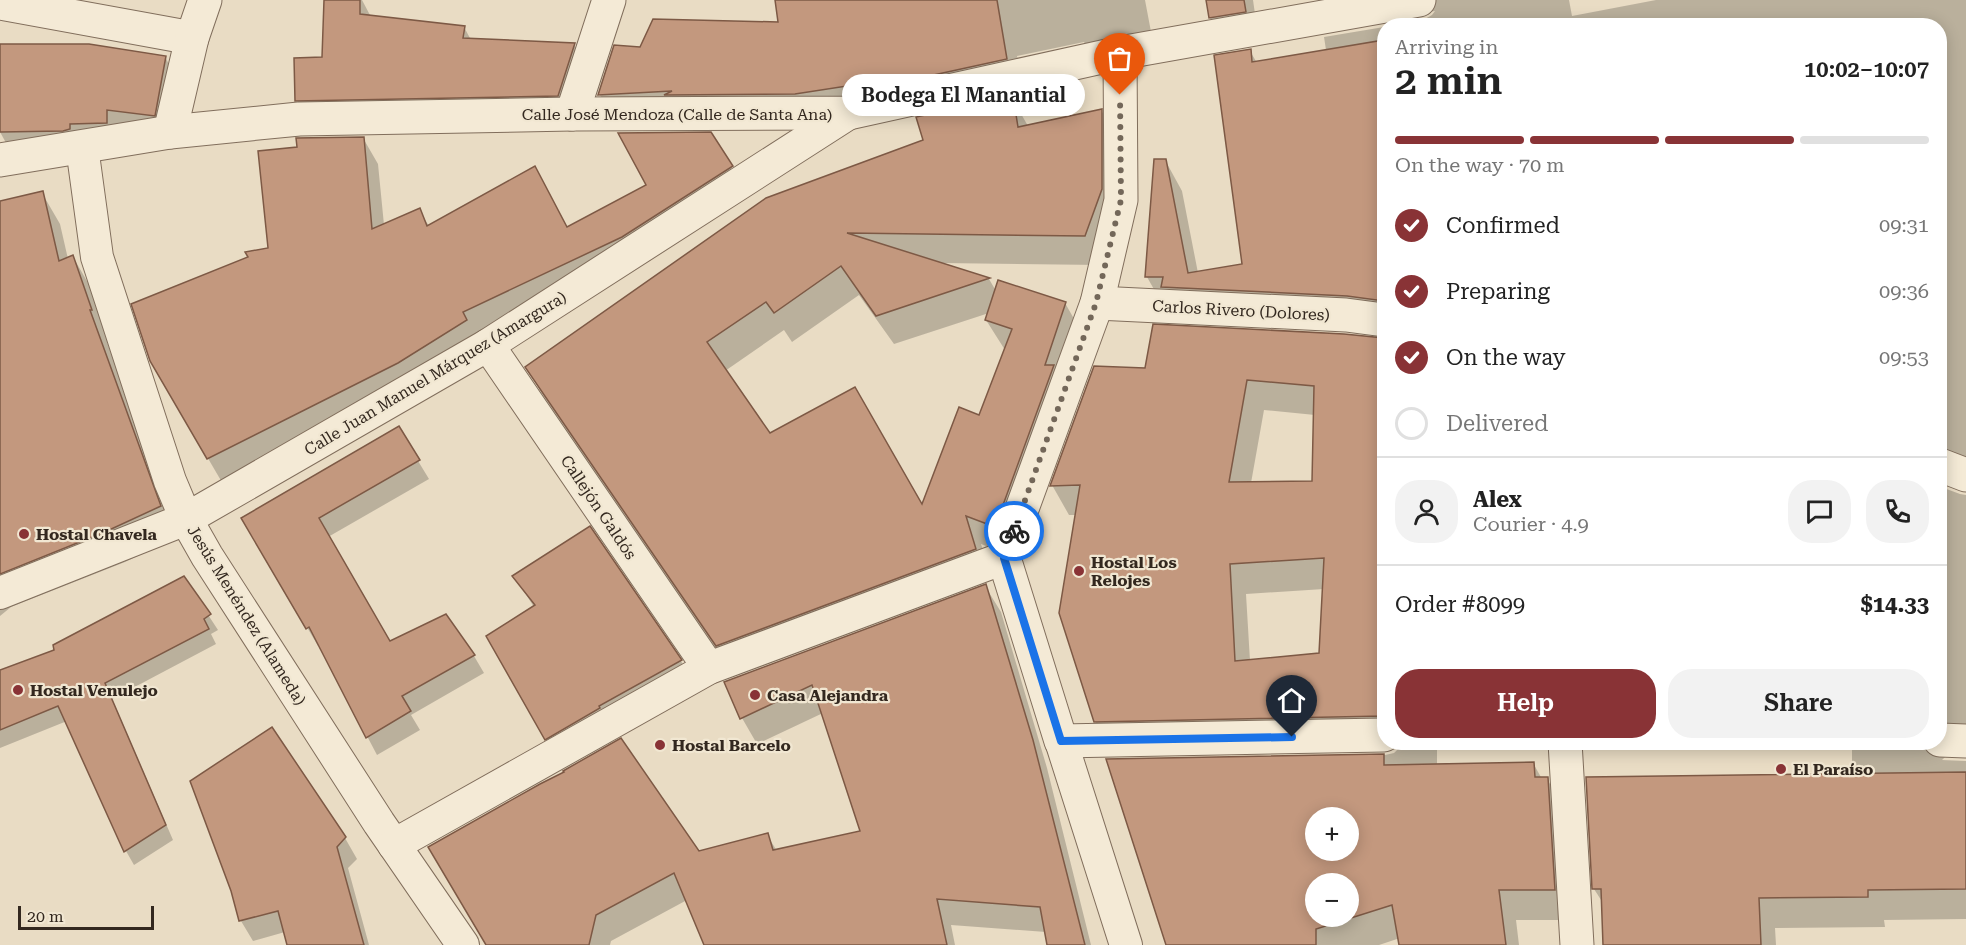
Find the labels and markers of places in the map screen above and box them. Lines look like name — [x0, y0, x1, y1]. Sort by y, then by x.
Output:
pin — [1094, 33, 1145, 95]
callout: Bodega El Manantial — [841, 74, 1084, 116]
place label: Hostal Chavela — [36, 525, 158, 544]
marker: Hostal Chavela — [17, 527, 31, 541]
place label: Hostal Los Relojes — [1091, 553, 1177, 590]
marker: Hostal Los Relojes — [1072, 564, 1086, 578]
pin — [1266, 675, 1317, 737]
place label: Hostal Venulejo — [30, 681, 158, 700]
marker: Hostal Venulejo — [11, 683, 25, 697]
place label: Casa Alejandra — [767, 686, 889, 705]
marker: Casa Alejandra — [748, 688, 762, 702]
place label: Hostal Barcelo — [672, 736, 791, 755]
marker: Hostal Barcelo — [653, 738, 667, 752]
place label: El Paraíso — [1793, 760, 1873, 779]
marker: El Paraíso — [1774, 762, 1788, 776]

